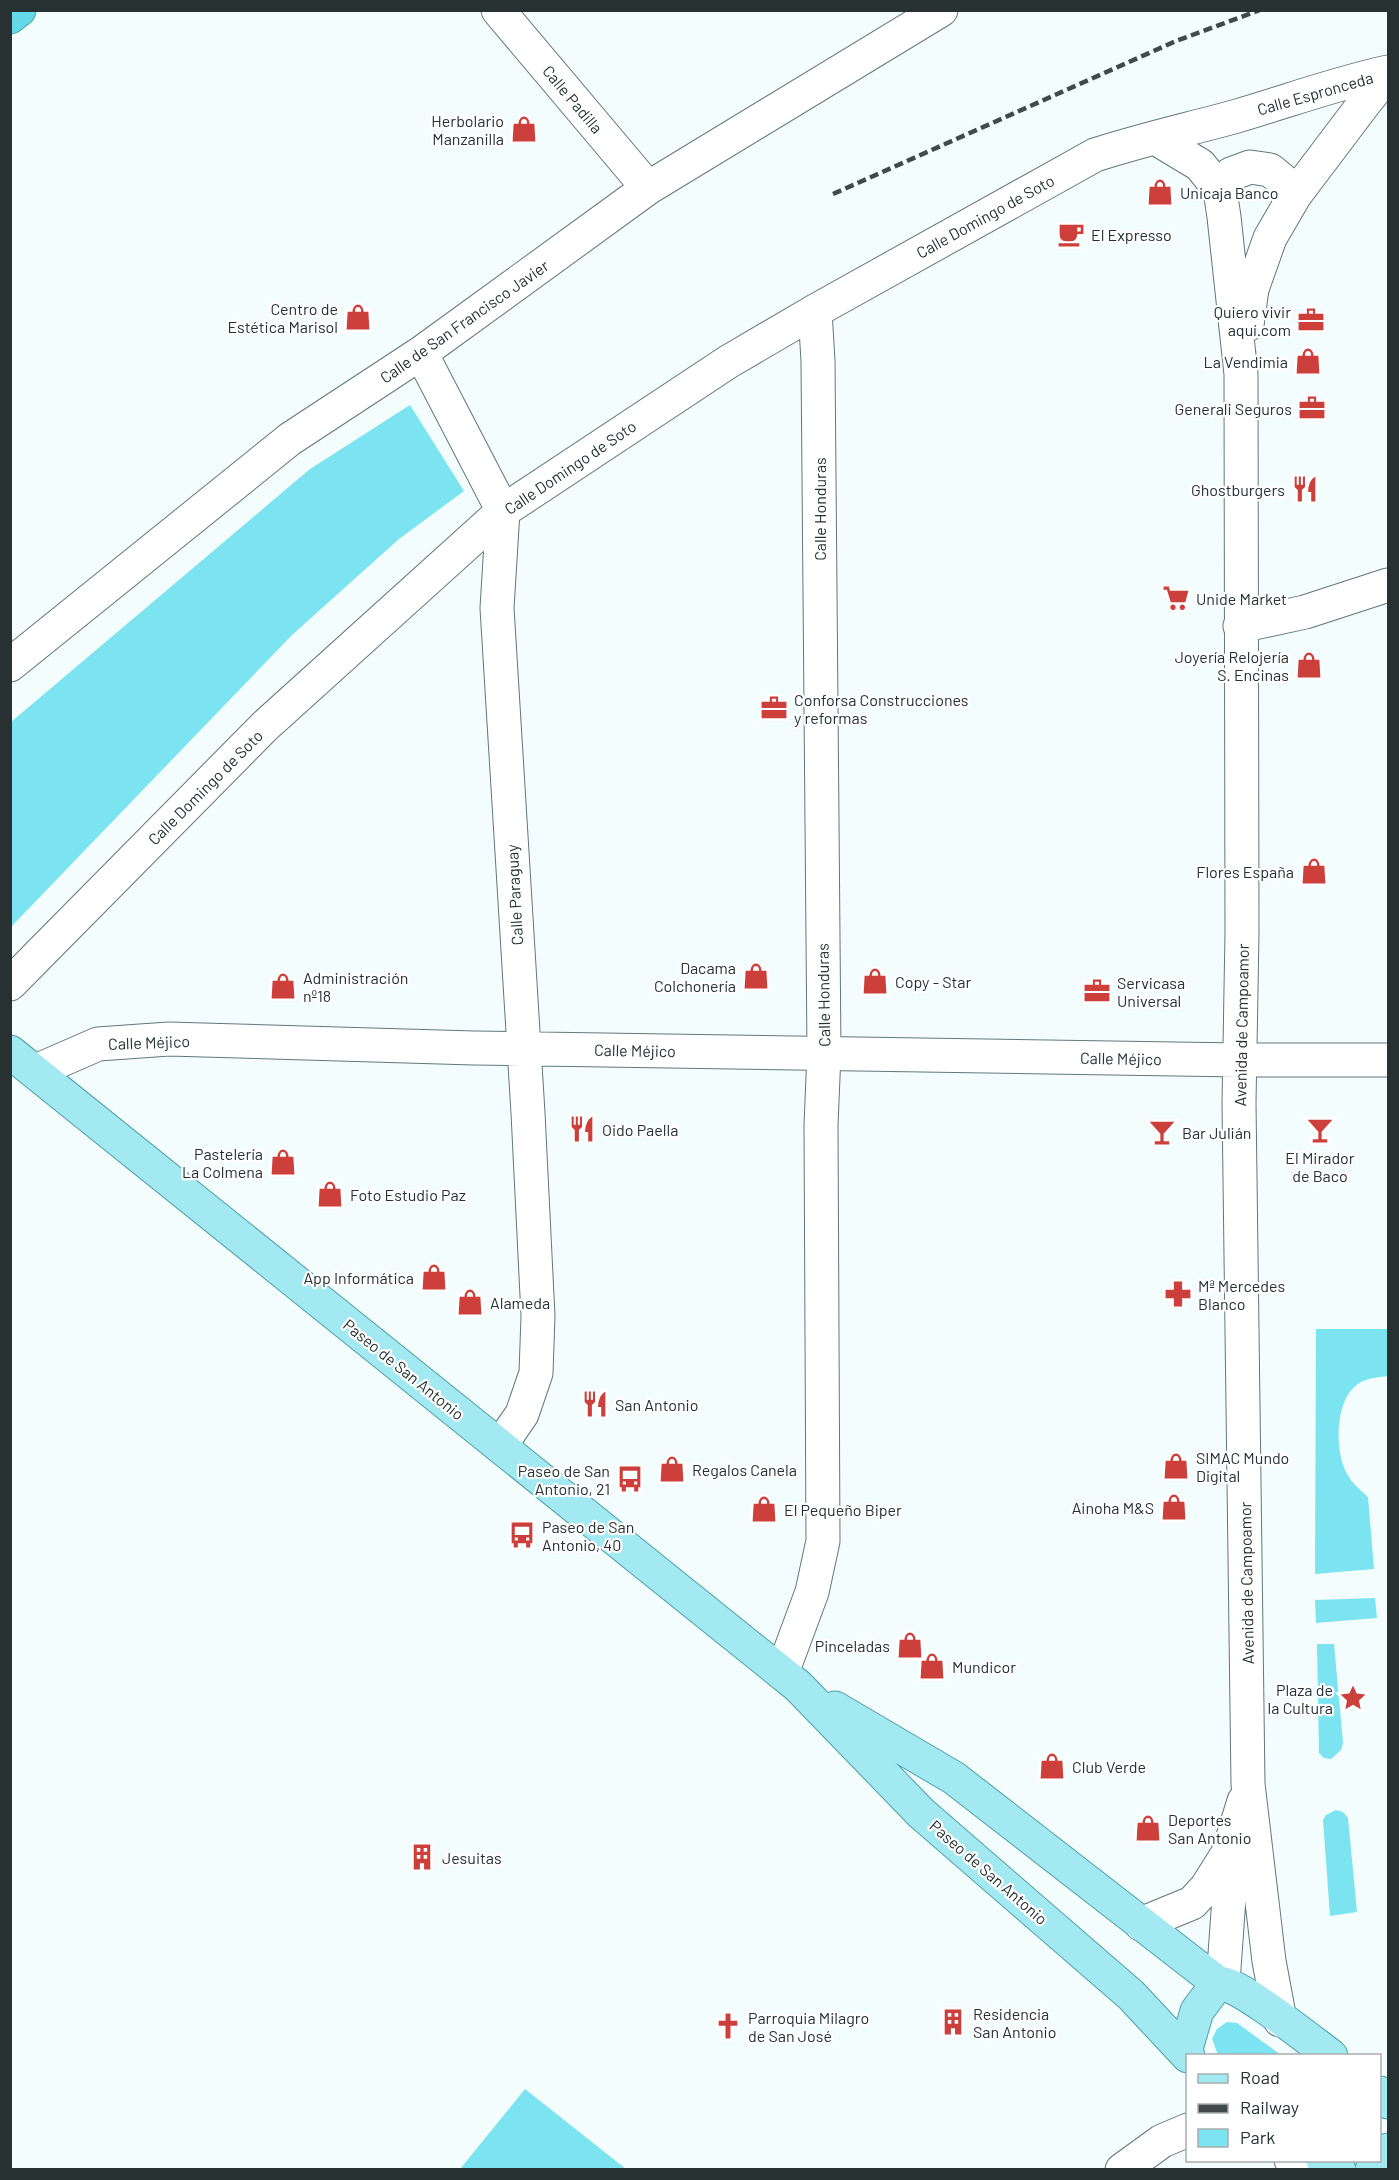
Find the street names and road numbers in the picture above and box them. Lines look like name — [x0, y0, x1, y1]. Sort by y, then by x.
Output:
street label: Calle Padilla — [539, 61, 607, 137]
street label: Calle Espronceda — [1255, 67, 1375, 119]
street label: Calle Domingo de Soto — [913, 170, 1057, 262]
street label: Calle de San Francisco Javier — [376, 255, 552, 387]
street label: Calle Domingo de Soto — [501, 416, 639, 518]
street label: Calle Honduras — [810, 457, 829, 561]
street label: Calle Domingo de Soto — [144, 726, 266, 848]
street label: Calle Paraguay — [502, 843, 526, 946]
street label: Calle Honduras — [813, 943, 833, 1047]
street label: Avenida de Campoamor — [1230, 943, 1252, 1107]
street label: Calle Méjico — [108, 1031, 190, 1053]
street label: Calle Méjico — [594, 1040, 676, 1060]
street label: Calle Méjico — [1080, 1048, 1162, 1068]
street label: Paseo de San Antonio — [340, 1315, 468, 1423]
street label: Avenida de Campoamor — [1235, 1501, 1257, 1665]
street label: Paseo de San Antonio — [926, 1816, 1052, 1928]

